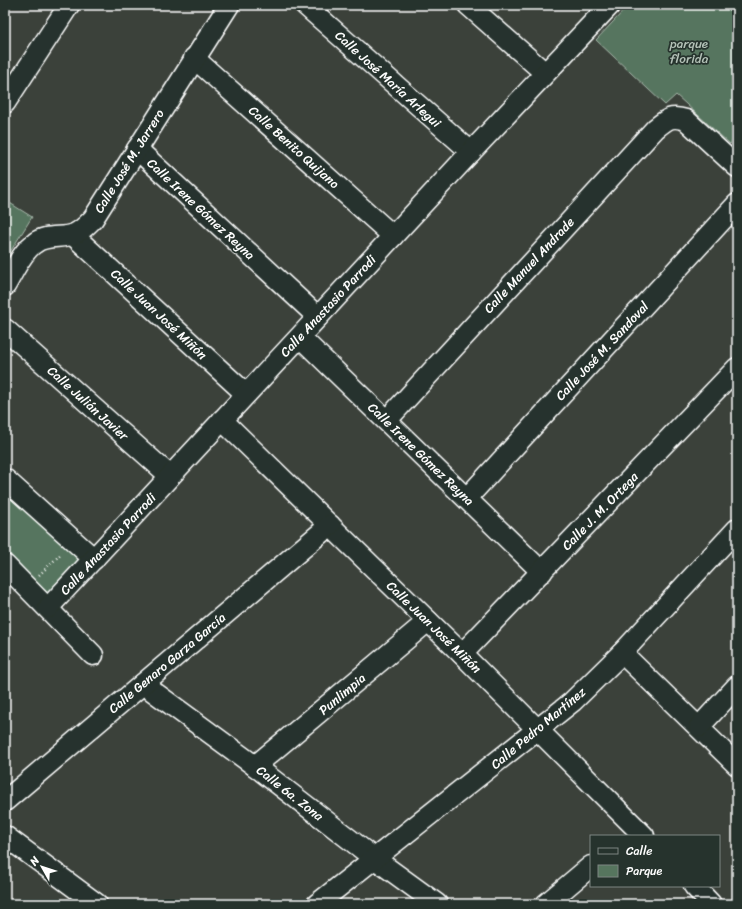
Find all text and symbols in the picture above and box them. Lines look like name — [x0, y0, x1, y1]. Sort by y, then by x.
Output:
street label: Calle José María Arlegui — [329, 25, 447, 134]
park label: parque florida — [669, 32, 709, 70]
street label: Calle Benito Quijano — [243, 100, 345, 195]
street label: Calle José M. Jarrero — [88, 104, 171, 218]
street label: Calle Irene Gómez Reyna — [141, 152, 261, 266]
street label: Calle Manuel Andrade — [478, 211, 580, 319]
street label: Calle Anastasio Parrodi — [274, 249, 382, 363]
street label: Calle Juan José Miñón — [105, 263, 213, 365]
street label: Calle José M. Sandoval — [550, 296, 655, 406]
street label: Calle Julián Javier — [42, 360, 135, 447]
street label: Calle Irene Gómez Reyna — [362, 397, 480, 512]
street label: Calle J. M. Ortega — [556, 466, 644, 556]
street label: Calle Anastasio Parrodi — [54, 487, 162, 601]
street label: Calle Juan José Miñón — [381, 575, 487, 679]
street label: Calle Genaro Garza García — [103, 606, 231, 719]
street label: Punlimpia — [313, 667, 371, 721]
street label: Calle Pedro Martínez — [485, 680, 592, 775]
street label: Calle 6a. Zona — [251, 759, 329, 827]
legend — [590, 835, 720, 887]
text: Calle — [626, 840, 653, 862]
north arrow — [22, 847, 62, 887]
text: N — [24, 852, 45, 871]
text: Parque — [626, 860, 663, 882]

